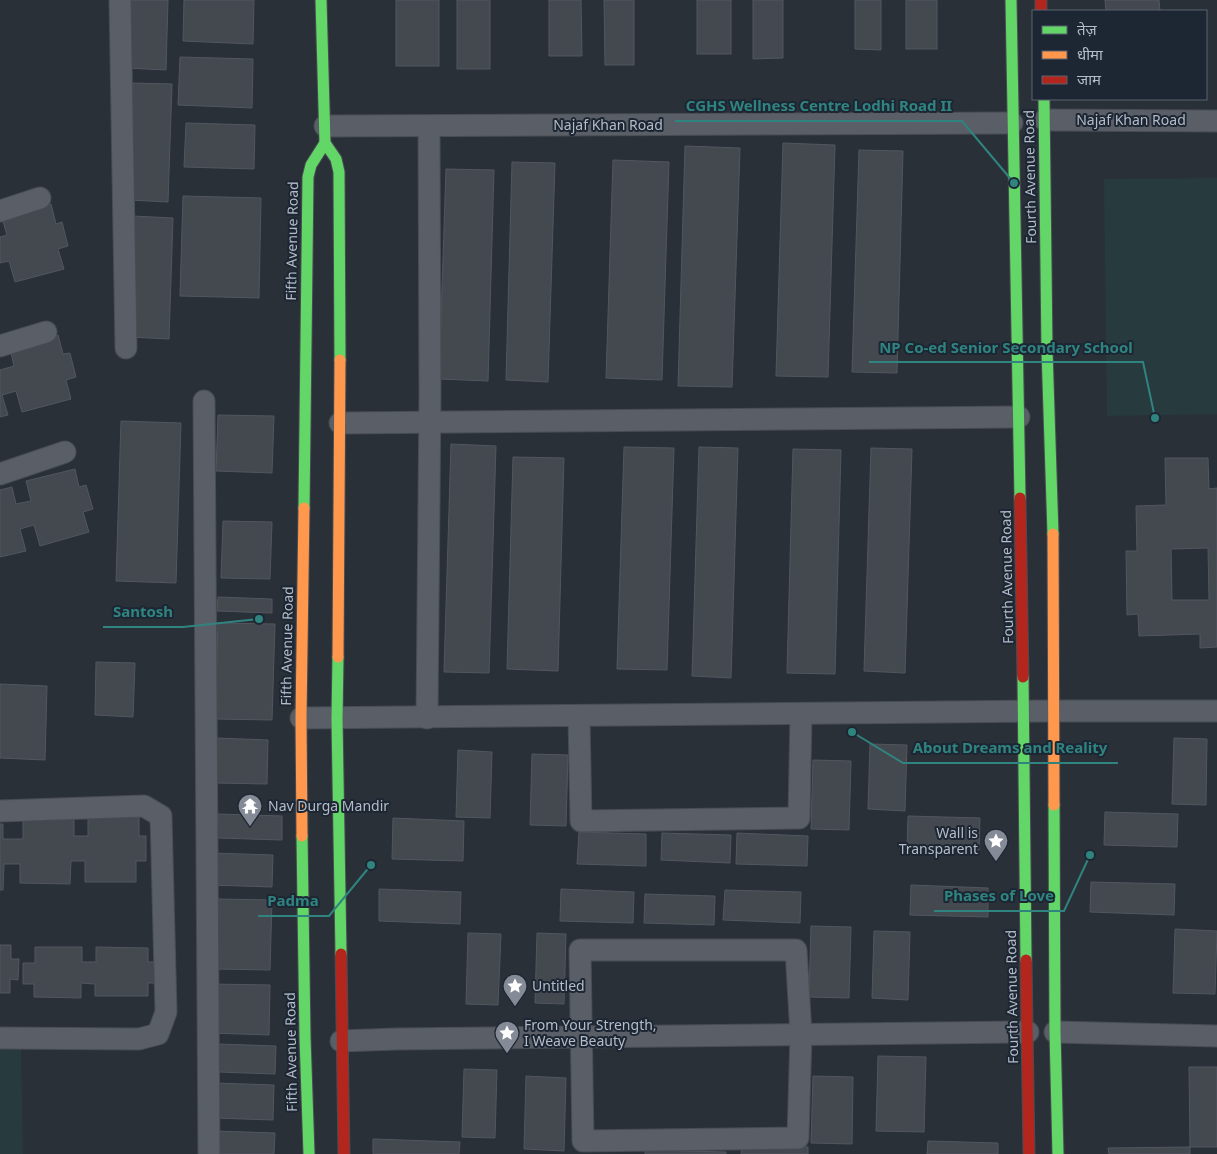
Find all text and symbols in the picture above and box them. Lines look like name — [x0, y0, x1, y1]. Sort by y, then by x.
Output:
legend — [1032, 10, 1207, 100]
text: तेज़ — [1077, 19, 1098, 39]
text: धीमा — [1077, 44, 1104, 64]
text: जाम — [1077, 69, 1102, 89]
callout: CGHS Wellness Centre Lodhi Road II — [675, 91, 962, 121]
text: CGHS Wellness Centre Lodhi Road II — [686, 95, 952, 115]
street label: Fourth Avenue Road — [1019, 110, 1040, 244]
street label: Najaf Khan Road — [1076, 110, 1186, 129]
street label: Najaf Khan Road — [553, 115, 663, 134]
street label: Fifth Avenue Road — [281, 181, 302, 301]
callout: NP Co-ed Senior Secondary School — [869, 332, 1143, 362]
text: NP Co-ed Senior Secondary School — [879, 337, 1133, 357]
street label: Fourth Avenue Road — [996, 510, 1017, 644]
street label: Fifth Avenue Road — [276, 586, 297, 706]
callout: Santosh — [103, 597, 183, 627]
text: Santosh — [113, 601, 173, 621]
callout: About Dreams and Reality — [903, 733, 1118, 763]
text: About Dreams and Reality — [913, 737, 1108, 757]
temple icon: Nav Durga Mandir — [237, 793, 263, 827]
place label: Nav Durga Mandir — [268, 796, 389, 815]
place label: Wall is Transparent — [899, 823, 978, 858]
place icon: Wall is Transparent — [983, 828, 1009, 862]
callout: Phases of Love — [934, 881, 1064, 911]
text: Phases of Love — [944, 885, 1054, 905]
callout: Padma — [258, 886, 329, 916]
text: Padma — [267, 890, 319, 910]
street label: Fourth Avenue Road — [1001, 930, 1022, 1064]
place icon: Untitled — [502, 973, 528, 1007]
place label: Untitled — [532, 976, 585, 995]
street label: Fifth Avenue Road — [280, 992, 301, 1112]
place label: From Your Strength, I Weave Beauty — [524, 1015, 657, 1050]
place icon: From Your Strength, I Weave Beauty — [494, 1020, 520, 1054]

